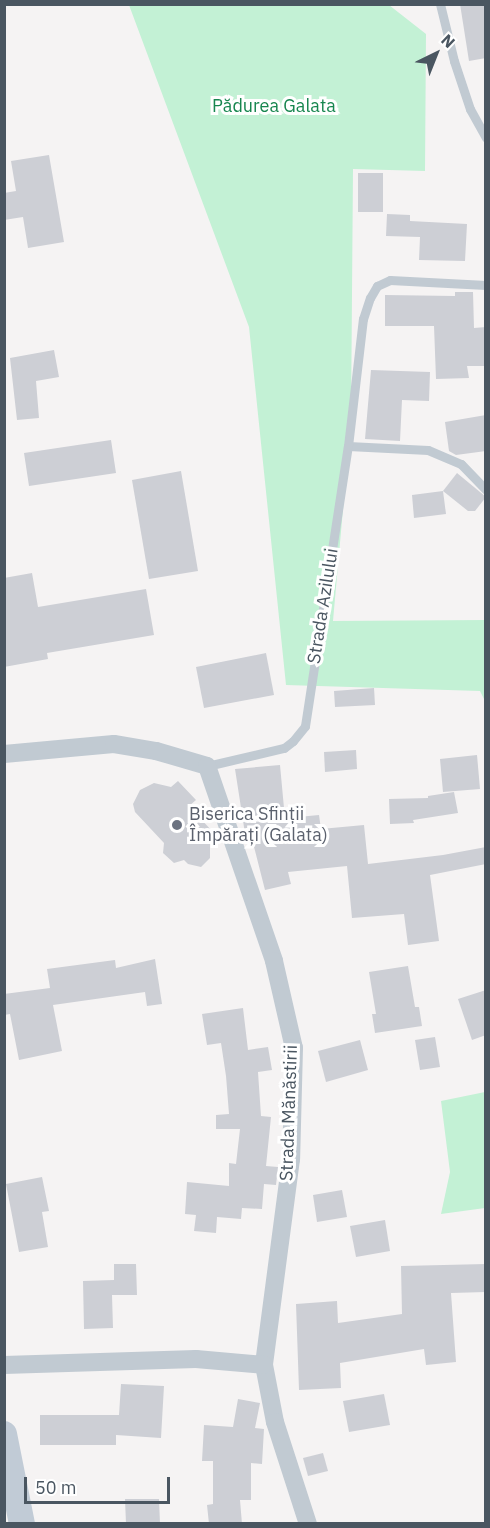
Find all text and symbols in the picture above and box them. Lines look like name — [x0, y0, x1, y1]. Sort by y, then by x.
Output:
north arrow — [406, 24, 466, 84]
text: N — [437, 30, 459, 52]
park label: Pădurea Galata — [212, 95, 336, 117]
street label: Strada Azilului — [303, 547, 343, 665]
place label: Biserica Sfinții Împărați (Galata) — [189, 804, 328, 846]
marker: Biserica Sfinții Împărați (Galata) — [170, 818, 184, 832]
street label: Strada Mănăstirii — [276, 1044, 302, 1182]
scale bar — [27, 1465, 172, 1503]
text: 50 m — [35, 1476, 77, 1499]

